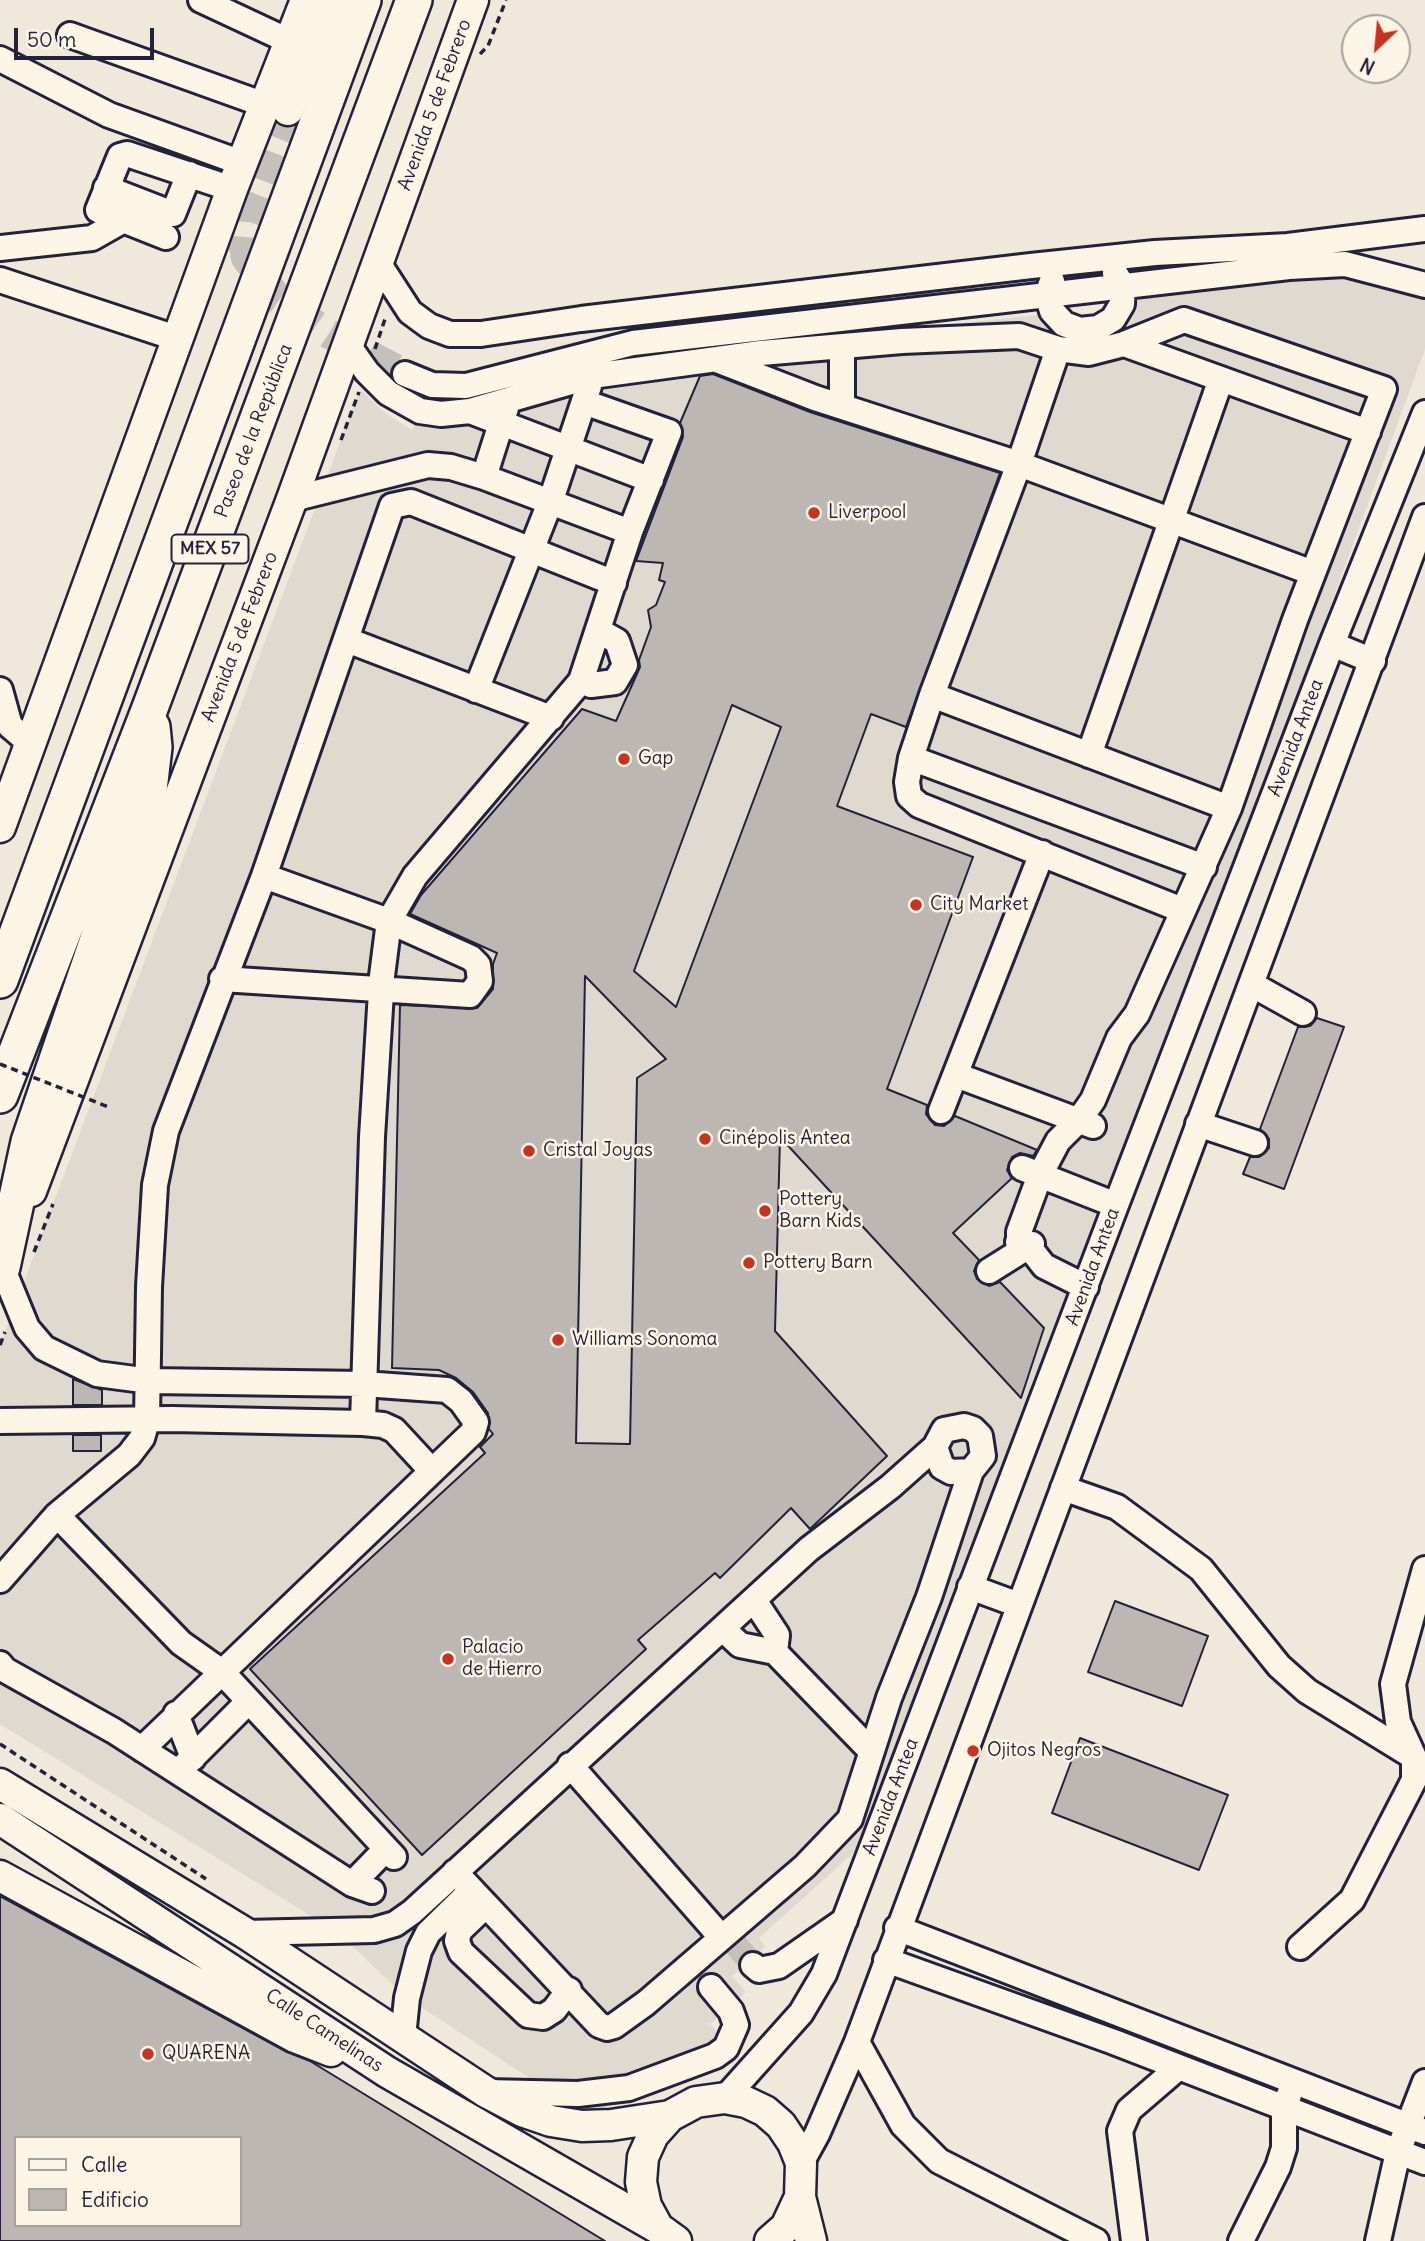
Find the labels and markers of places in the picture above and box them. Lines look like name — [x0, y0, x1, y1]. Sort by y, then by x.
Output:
place label: Liverpool — [828, 502, 906, 524]
marker: Liverpool — [806, 505, 822, 521]
place label: Gap — [638, 748, 673, 770]
marker: Gap — [616, 751, 632, 767]
place label: City Market — [930, 894, 1029, 916]
marker: City Market — [908, 897, 924, 913]
place label: Cinépolis Antea — [719, 1128, 850, 1150]
marker: Cinépolis Antea — [697, 1131, 713, 1147]
place label: Cristal Joyas — [543, 1140, 653, 1162]
marker: Cristal Joyas — [521, 1143, 537, 1159]
place label: Pottery Barn Kids — [779, 1189, 861, 1233]
marker: Pottery Barn Kids — [757, 1203, 773, 1219]
place label: Pottery Barn — [763, 1252, 873, 1274]
marker: Pottery Barn — [741, 1255, 757, 1271]
place label: Williams Sonoma — [572, 1329, 717, 1351]
marker: Williams Sonoma — [550, 1332, 566, 1348]
place label: Palacio de Hierro — [462, 1637, 542, 1681]
marker: Palacio de Hierro — [440, 1651, 456, 1667]
place label: Ojitos Negros — [987, 1740, 1101, 1762]
marker: Ojitos Negros — [965, 1743, 981, 1759]
place label: QUARENA — [162, 2043, 250, 2065]
marker: QUARENA — [140, 2046, 156, 2062]

